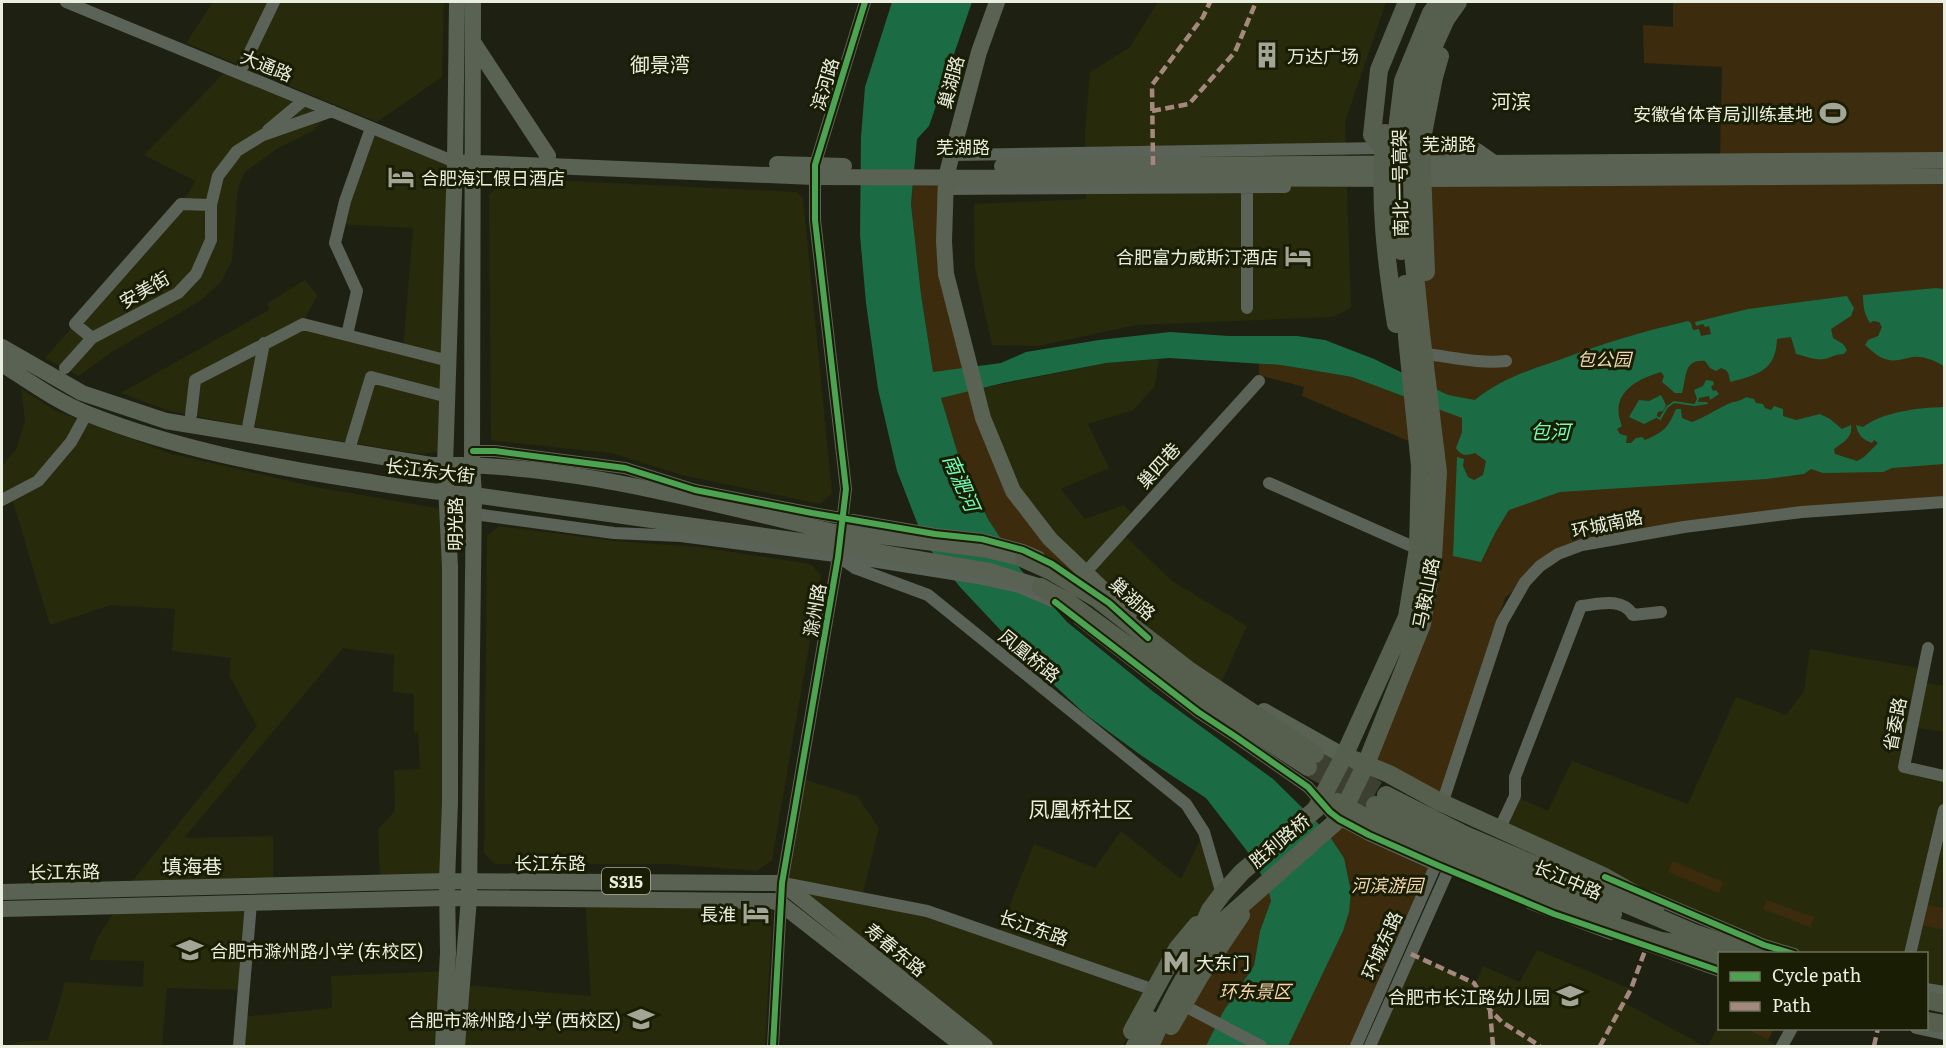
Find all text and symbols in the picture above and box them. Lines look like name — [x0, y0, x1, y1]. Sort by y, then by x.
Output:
building icon: 万达广场 — [1252, 40, 1282, 70]
street label: 大通路 — [237, 42, 297, 88]
place label: 万达广场 — [1287, 42, 1359, 69]
district label: 御景湾 — [630, 48, 690, 78]
street label: 巢湖路 — [930, 52, 970, 112]
street label: 滨河路 — [803, 54, 845, 114]
district label: 河滨 — [1491, 85, 1531, 115]
sports icon: 安徽省体育局训练基地 — [1818, 98, 1848, 128]
place label: 安徽省体育局训练基地 — [1633, 100, 1813, 127]
street label: 南北一号高架 — [1385, 129, 1413, 237]
street label: 芜湖路 — [1422, 130, 1476, 157]
street label: 芜湖路 — [936, 133, 990, 160]
hotel icon: 合肥海汇假日酒店 — [386, 162, 416, 192]
place label: 合肥海汇假日酒店 — [421, 164, 565, 191]
hotel icon: 合肥富力威斯汀酒店 — [1283, 241, 1313, 271]
place label: 合肥富力威斯汀酒店 — [1116, 243, 1278, 270]
street label: 安美街 — [114, 264, 174, 314]
park label: 包公园 — [1577, 345, 1634, 372]
water label: 包河 — [1530, 415, 1574, 445]
street label: 巢四巷 — [1130, 436, 1186, 494]
water label: 南淝河 — [937, 448, 991, 519]
street label: 长江东大街 — [384, 451, 476, 489]
street label: 明光路 — [441, 497, 468, 551]
street label: 环城南路 — [1569, 502, 1645, 544]
street label: 马鞍山路 — [1405, 555, 1445, 631]
street label: 巢湖路 — [1104, 570, 1162, 626]
street label: 滁州路 — [796, 581, 832, 639]
street label: 凤凰桥路 — [994, 622, 1066, 688]
street label: 省委路 — [1876, 695, 1912, 753]
district label: 凤凰桥社区 — [1029, 792, 1134, 823]
street label: 胜利路桥 — [1243, 807, 1315, 873]
street label: 长江东路 — [514, 849, 586, 876]
district label: 填海巷 — [162, 850, 222, 880]
street label: 长江中路 — [1530, 853, 1606, 905]
street label: 长江东路 — [28, 857, 100, 885]
road number: S315 — [602, 868, 650, 894]
park label: 河滨游园 — [1351, 871, 1426, 898]
hotel icon: 長淮 — [741, 898, 771, 928]
place label: 長淮 — [700, 900, 736, 927]
street label: 长江东路 — [996, 903, 1072, 951]
street label: 环城东路 — [1354, 907, 1408, 983]
street label: 寿春东路 — [860, 916, 932, 982]
school or university icon: 合肥市滁州路小学 (东校区) — [175, 935, 205, 965]
place label: 合肥市滁州路小学 (东校区) — [210, 937, 424, 964]
metro station icon: 大东门 — [1161, 947, 1191, 977]
place label: 大东门 — [1196, 949, 1250, 976]
legend — [1718, 952, 1928, 1030]
text: Cycle path — [1772, 961, 1861, 988]
park label: 环东景区 — [1219, 977, 1294, 1004]
school or university icon: 合肥市长江路幼儿园 — [1555, 981, 1585, 1011]
place label: 合肥市长江路幼儿园 — [1388, 983, 1550, 1010]
text: Path — [1772, 991, 1811, 1018]
school or university icon: 合肥市滁州路小学 (西校区) — [626, 1004, 656, 1034]
place label: 合肥市滁州路小学 (西校区) — [407, 1006, 621, 1033]

